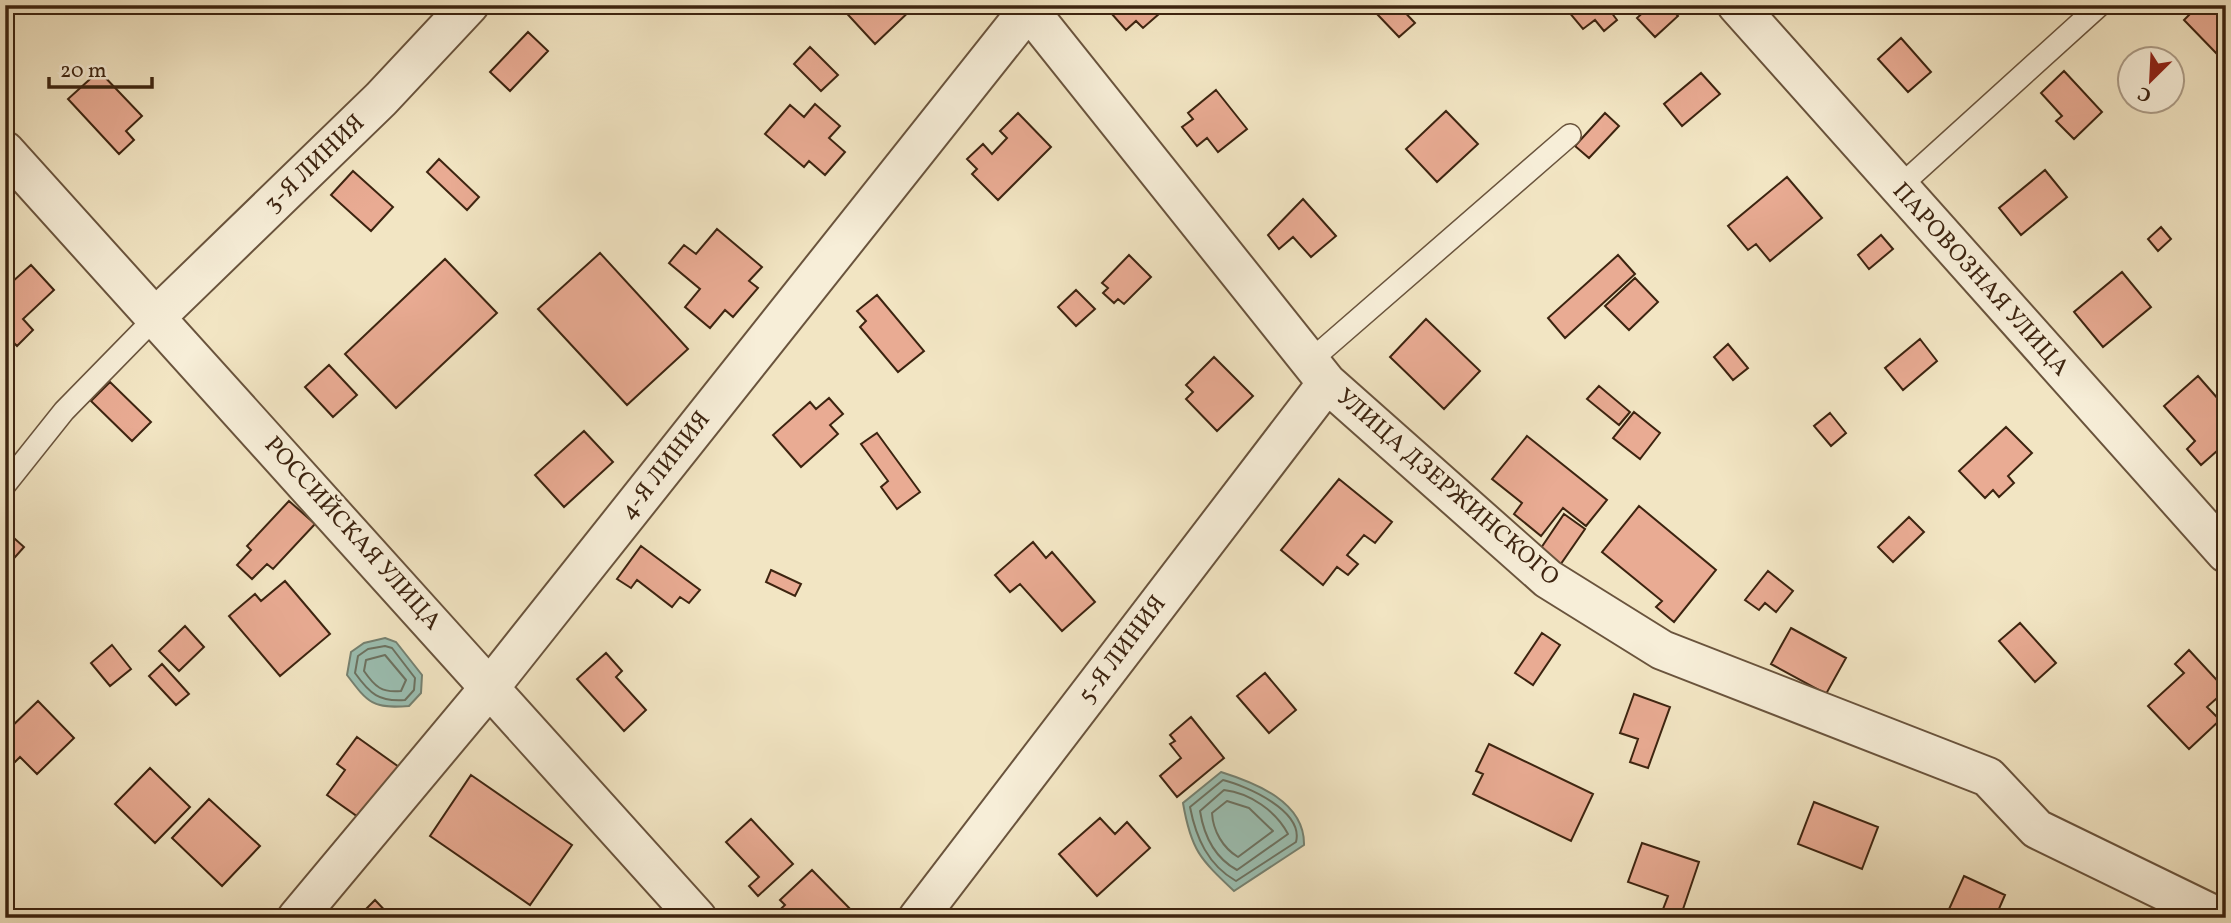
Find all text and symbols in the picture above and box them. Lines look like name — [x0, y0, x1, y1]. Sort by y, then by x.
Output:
scale bar — [49, 46, 152, 90]
north arrow — [2116, 46, 2186, 116]
text: 20 m — [60, 57, 106, 86]
text: С — [2134, 79, 2156, 108]
street label: 3-Я ЛИНИЯ — [257, 107, 373, 221]
street label: ПАРОВОЗНАЯ УЛИЦА — [1884, 176, 2077, 385]
street label: УЛИЦА ДЗЕРЖИНСКОГО — [1328, 381, 1566, 595]
street label: 4-Я ЛИНИЯ — [613, 404, 719, 528]
street label: РОССИЙСКАЯ УЛИЦА — [256, 430, 449, 639]
street label: 5-Я ЛИНИЯ — [1071, 589, 1175, 711]

